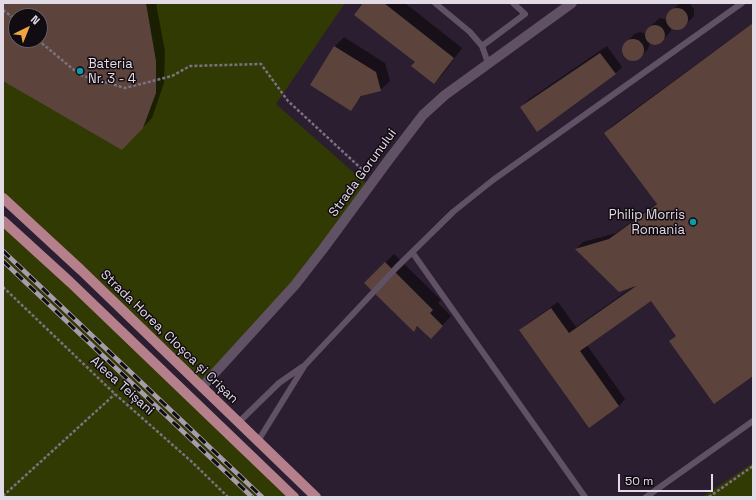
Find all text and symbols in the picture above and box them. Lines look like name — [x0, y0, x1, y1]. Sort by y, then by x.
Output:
north arrow — [8, 8, 48, 48]
text: N — [28, 12, 43, 28]
place label: Bateria Nr. 3 - 4 — [88, 56, 136, 87]
marker: Bateria Nr. 3 - 4 — [75, 66, 85, 76]
street label: Strada Gorunului — [326, 126, 400, 220]
place label: Philip Morris Romania — [609, 207, 685, 238]
marker: Philip Morris Romania — [688, 217, 698, 227]
street label: Strada Horea, Cloșca și Crișan — [97, 267, 241, 407]
street label: Aleea Teișani — [87, 353, 157, 419]
scale bar — [620, 466, 715, 492]
text: 50 m — [625, 473, 653, 489]

